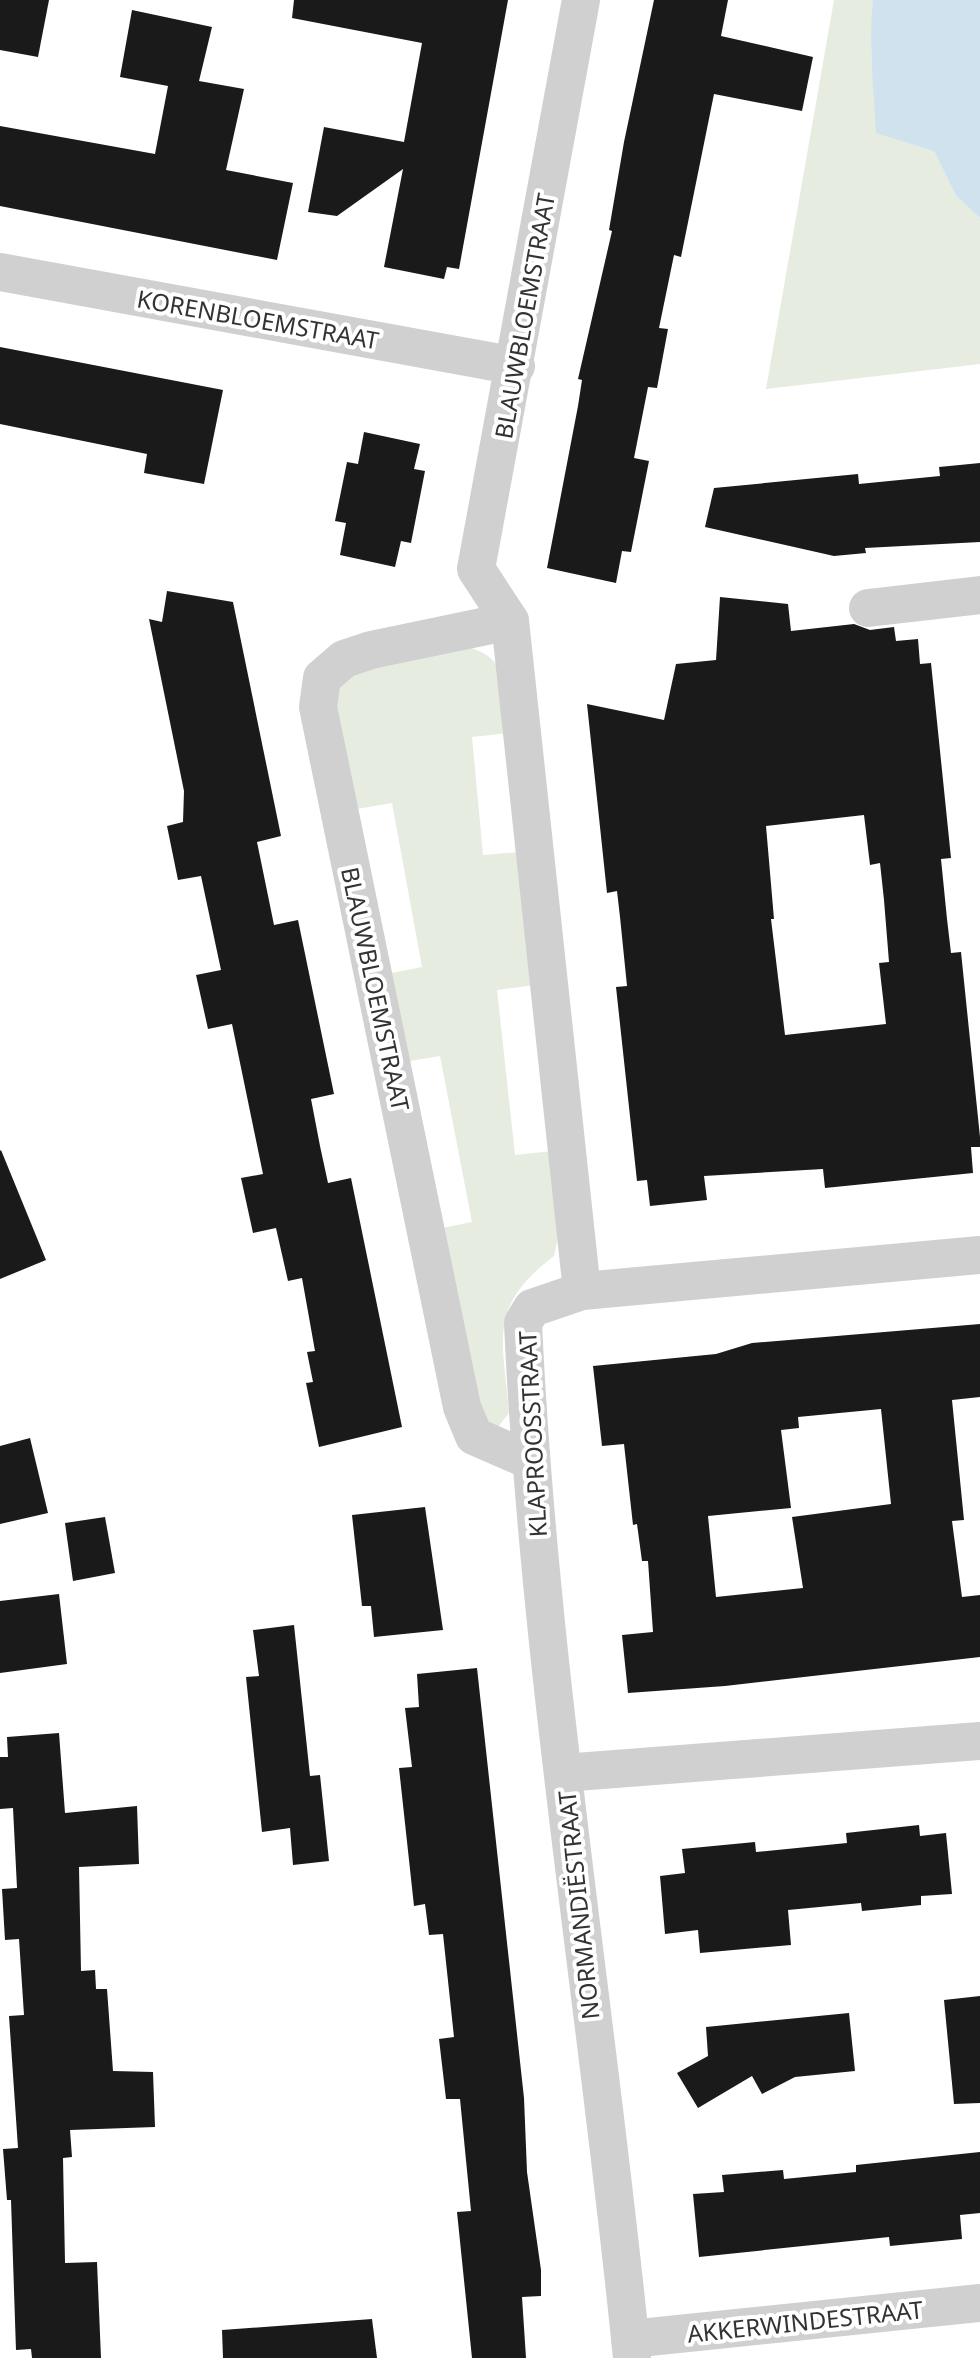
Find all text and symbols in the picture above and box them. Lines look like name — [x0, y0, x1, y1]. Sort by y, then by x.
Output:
street label: BLAUWBLOEMSTRAAT — [486, 190, 562, 441]
street label: KORENBLOEMSTRAAT — [135, 281, 382, 357]
street label: BLAUWBLOEMSTRAAT — [334, 864, 418, 1115]
street label: KLAPROOSSTRAAT — [510, 1329, 554, 1538]
street label: NORMANDIËSTRAAT — [549, 1788, 606, 2021]
street label: AKKERWINDESTRAAT — [686, 2292, 925, 2350]

